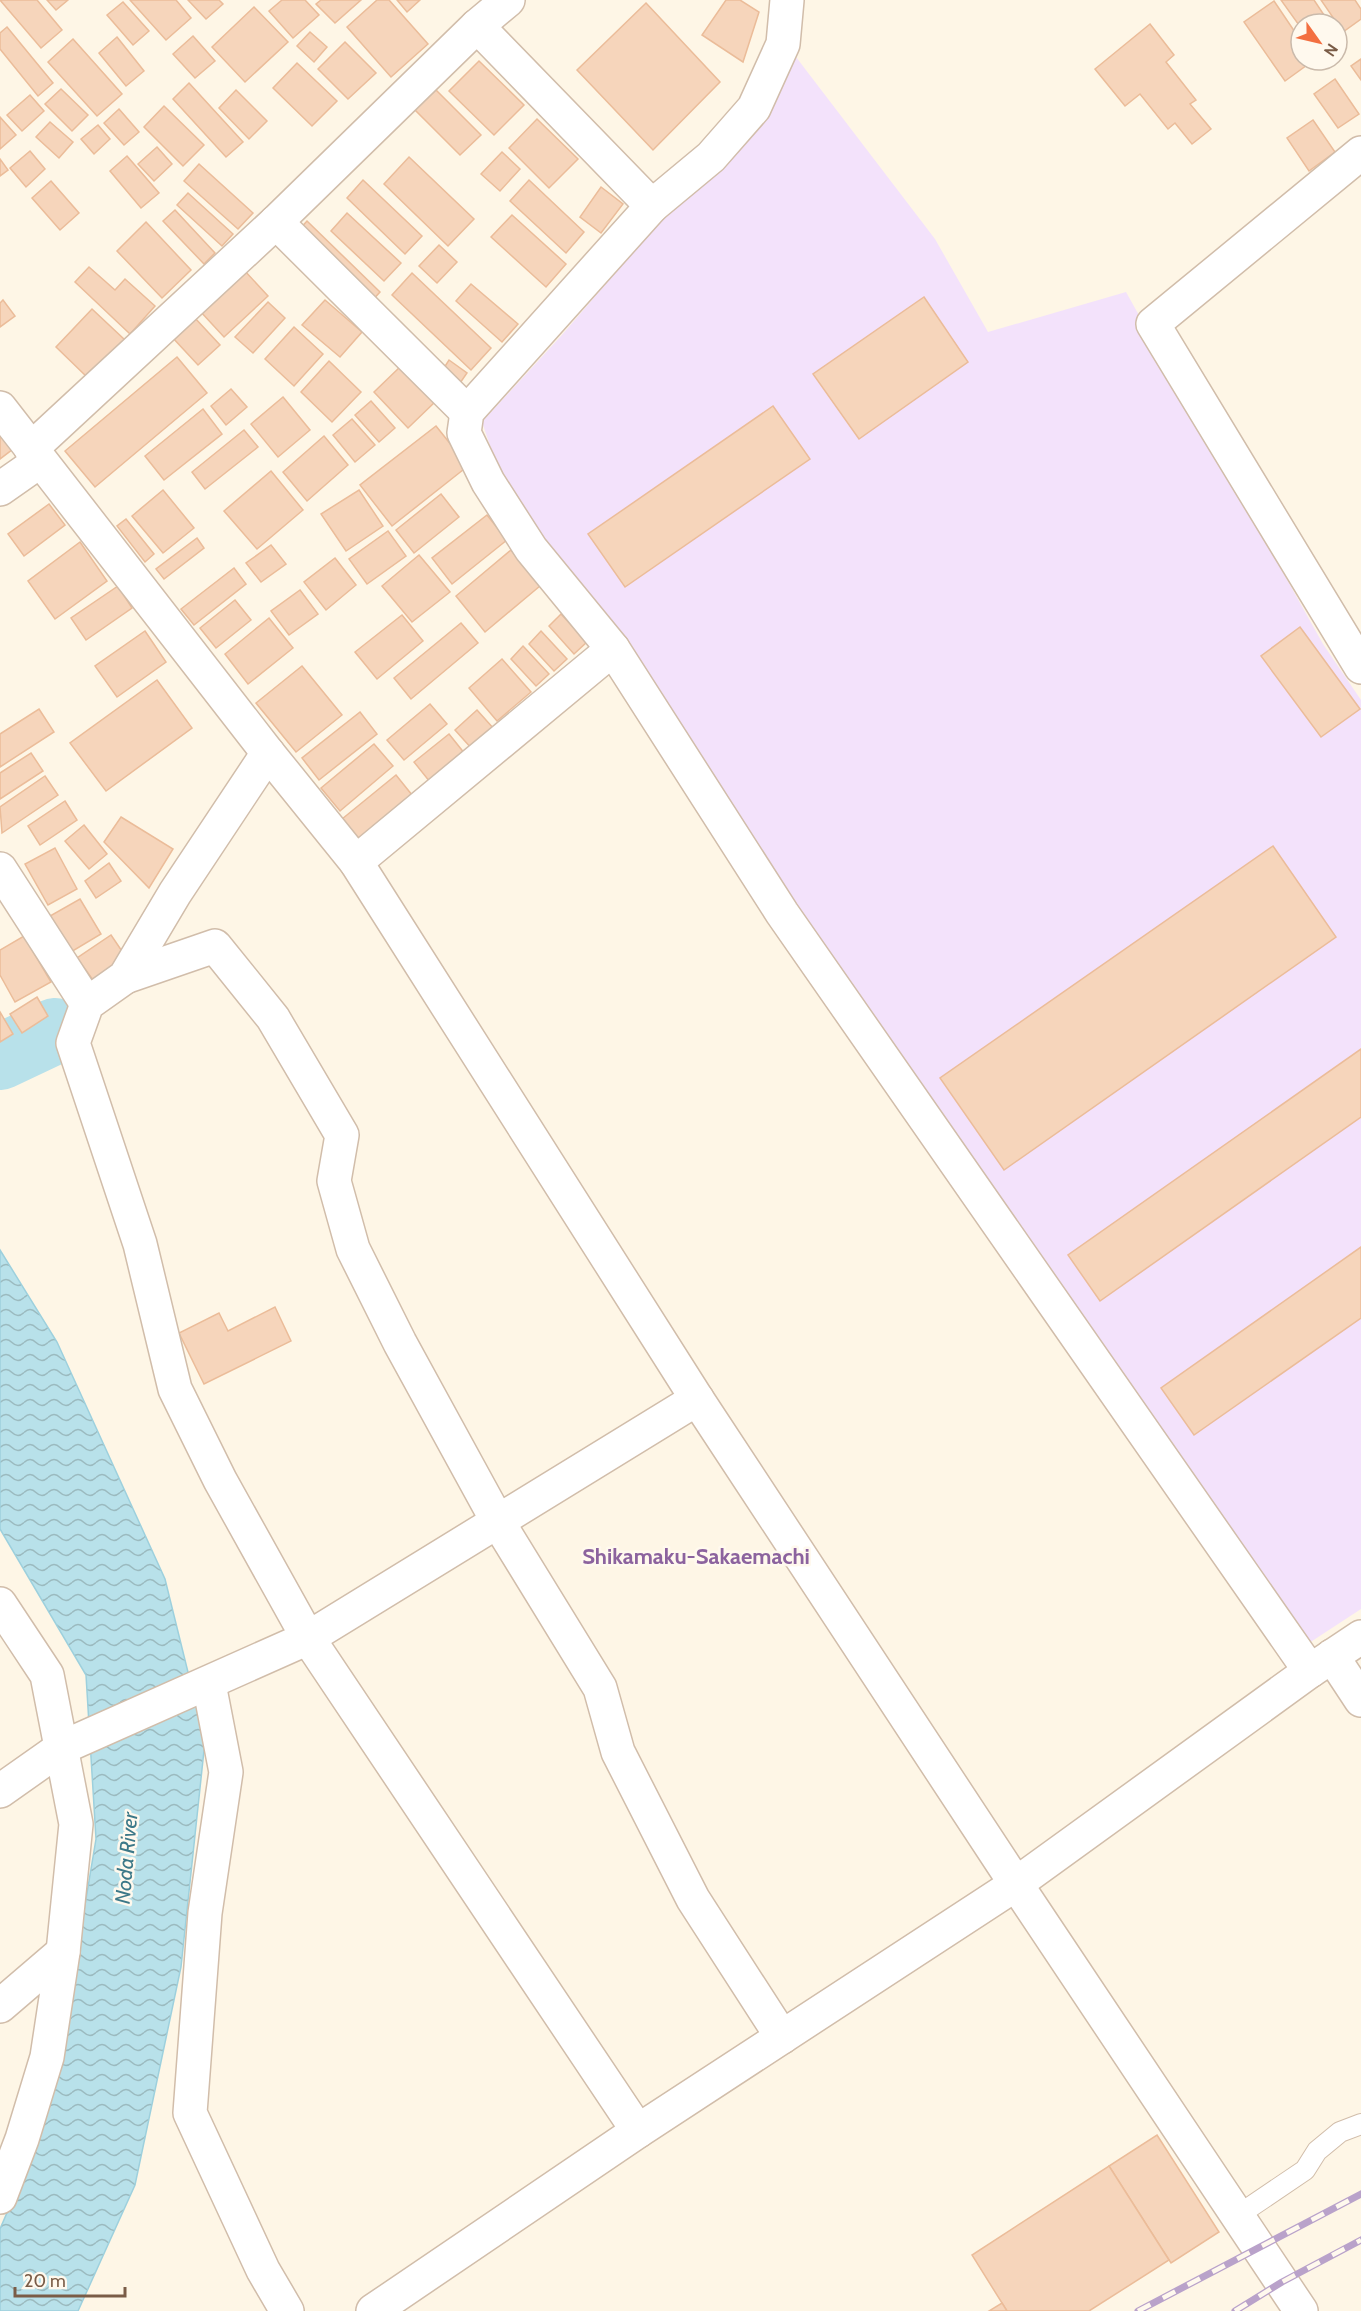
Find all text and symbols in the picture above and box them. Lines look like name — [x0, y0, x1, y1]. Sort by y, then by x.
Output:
north arrow — [1289, 12, 1349, 72]
text: N — [1320, 40, 1342, 60]
district label: Shikamaku-Sakaemachi — [582, 1543, 810, 1570]
water label: Noda River — [110, 1809, 143, 1905]
scale bar — [15, 2260, 124, 2298]
text: 20 m — [24, 2270, 66, 2292]

